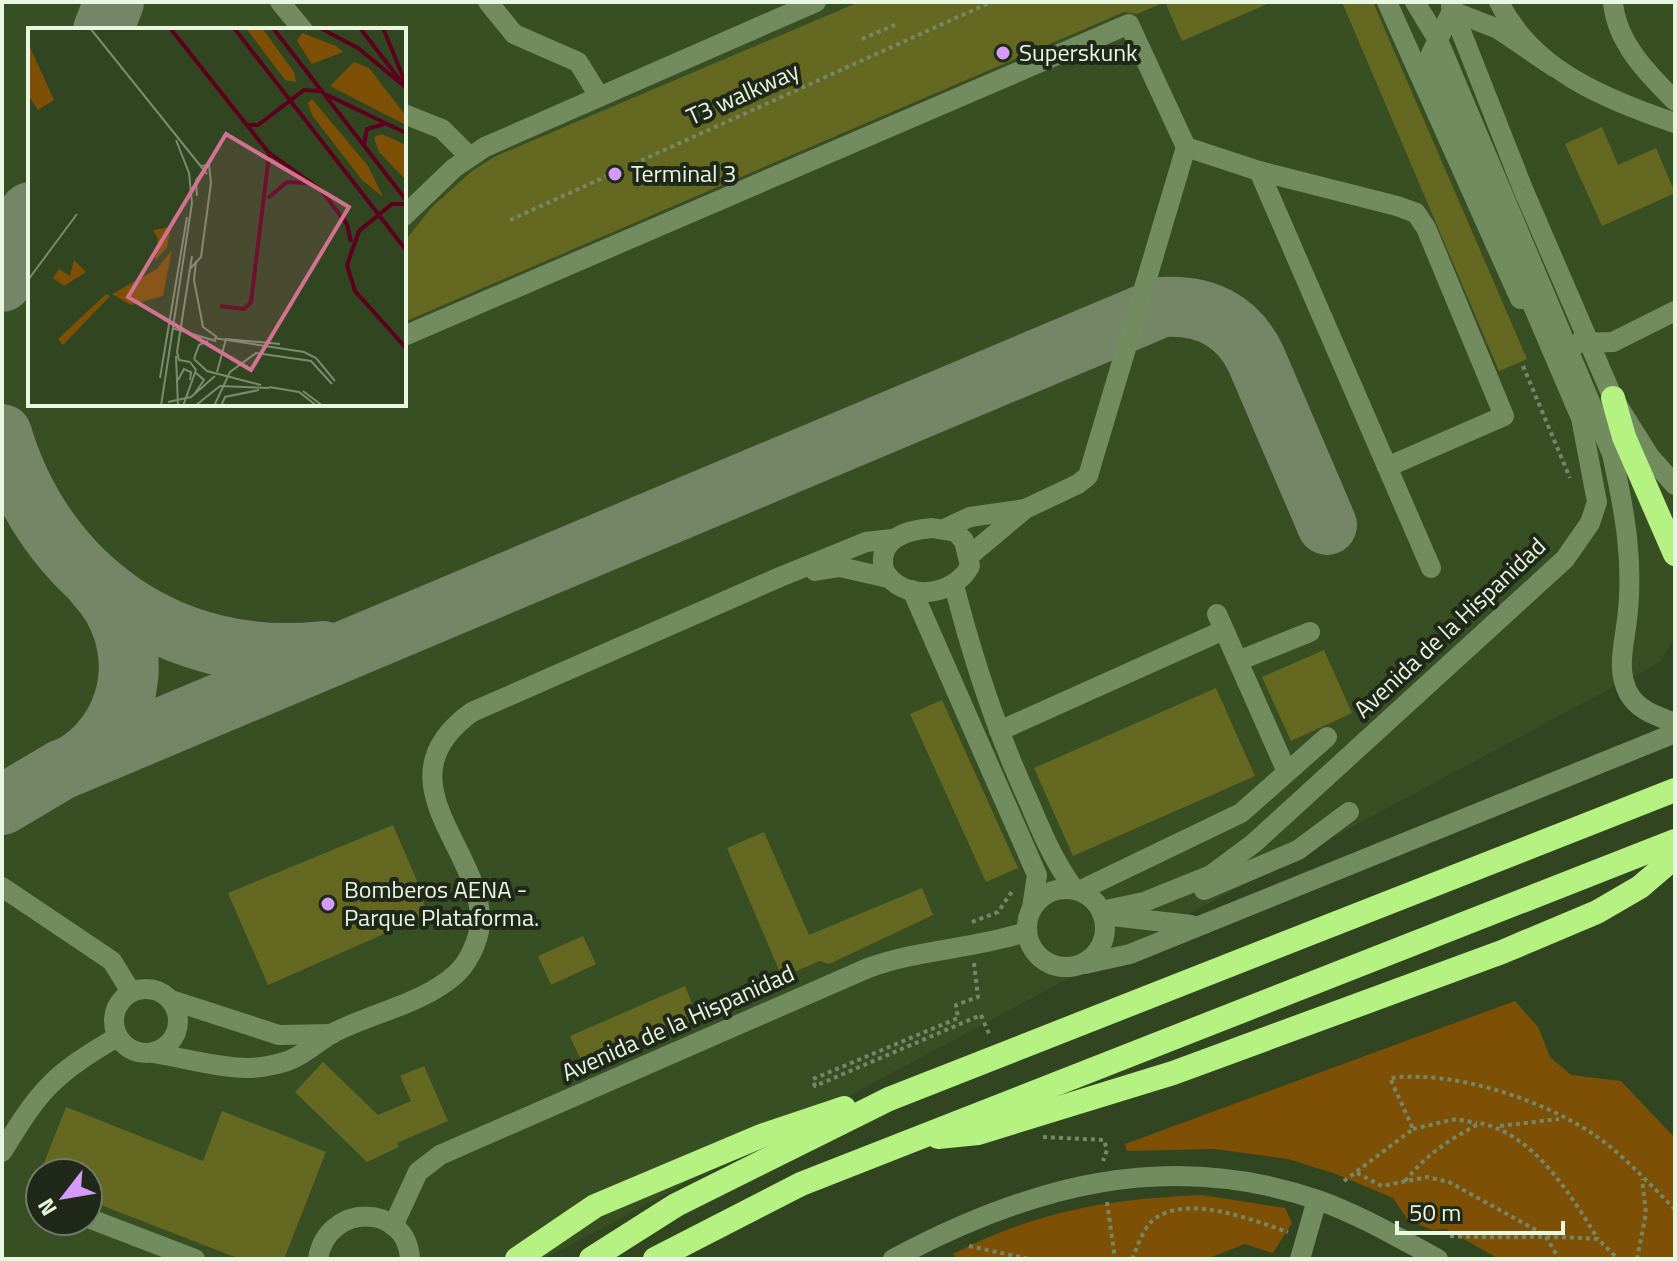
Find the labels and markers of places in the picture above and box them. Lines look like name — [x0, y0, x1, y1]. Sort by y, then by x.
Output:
place label: Superskunk — [1019, 34, 1138, 70]
marker: Superskunk — [994, 44, 1012, 62]
place label: Terminal 3 — [631, 155, 736, 191]
marker: Terminal 3 — [606, 165, 624, 183]
place label: Bomberos AENA - Parque Plataforma. — [344, 871, 539, 935]
marker: Bomberos AENA - Parque Plataforma. — [319, 895, 337, 913]

